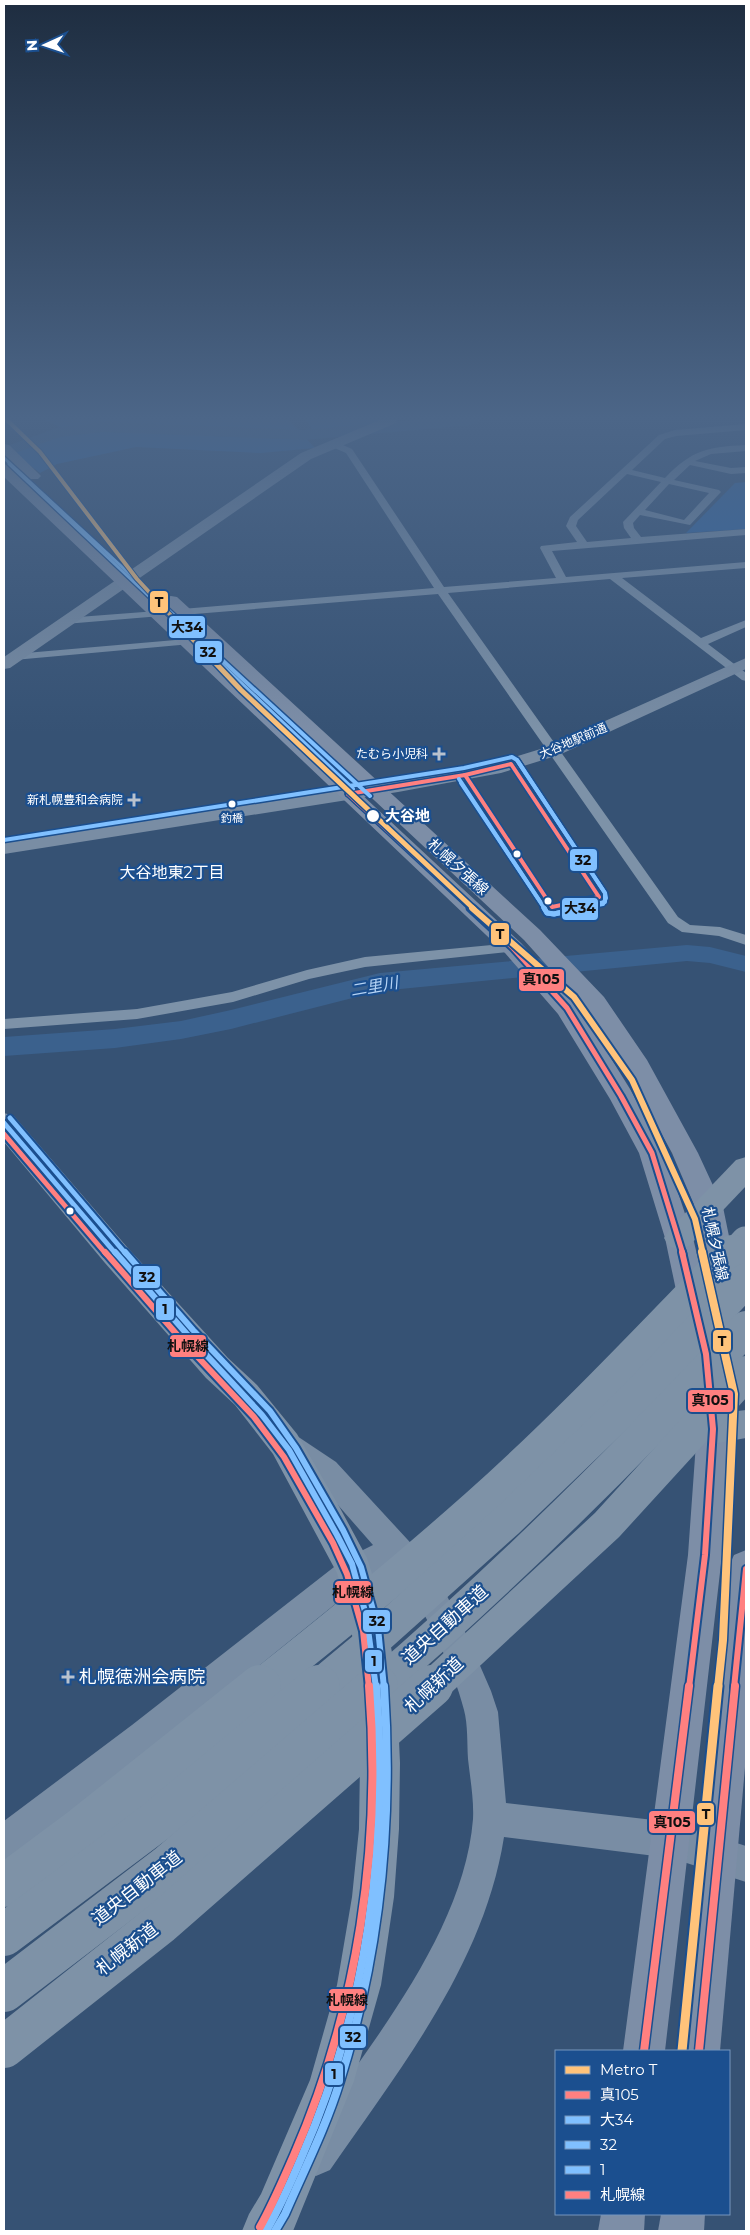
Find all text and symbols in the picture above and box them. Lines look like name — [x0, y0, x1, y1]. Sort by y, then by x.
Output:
north arrow — [20, 20, 70, 70]
text: N — [23, 40, 41, 52]
line badge: T — [149, 590, 169, 614]
text: T — [155, 593, 164, 611]
line badge: 大34 — [168, 615, 206, 639]
text: 大34 — [171, 618, 203, 636]
line badge: 32 — [194, 640, 223, 664]
text: 32 — [199, 643, 216, 661]
street label: 大谷地駅前通 — [537, 720, 609, 762]
place label: たむら小児科 — [356, 746, 428, 761]
marker: たむら小児科 — [432, 747, 446, 761]
place label: 新札幌豊和会病院 — [27, 792, 123, 807]
marker: 新札幌豊和会病院 — [127, 793, 141, 807]
marker: 釣橋 — [227, 799, 237, 809]
place label: 大谷地 — [385, 806, 430, 825]
marker: 大谷地 — [365, 808, 381, 824]
place label: 釣橋 — [221, 811, 243, 825]
street label: 札幌夕張線 — [424, 834, 493, 899]
line badge: 32 — [569, 848, 598, 872]
unlabelled marker — [512, 849, 522, 859]
text: 32 — [574, 851, 591, 869]
district label: 大谷地東2丁目 — [119, 863, 225, 882]
unlabelled marker — [543, 896, 553, 906]
line badge: 大34 — [561, 897, 599, 921]
text: 大34 — [564, 899, 596, 917]
line badge: T — [490, 922, 510, 946]
text: T — [496, 925, 505, 943]
line badge: 真105 — [518, 968, 565, 992]
text: 真105 — [522, 970, 560, 988]
water label: 二里川 — [349, 973, 401, 1000]
street label: 札幌夕張線 — [698, 1205, 733, 1283]
unlabelled marker — [65, 1206, 75, 1216]
line badge: 32 — [132, 1265, 161, 1289]
text: 32 — [138, 1268, 155, 1286]
line badge: 1 — [155, 1297, 175, 1321]
text: 1 — [162, 1300, 168, 1318]
line badge: T — [712, 1329, 732, 1353]
text: T — [718, 1332, 727, 1350]
line badge: 札幌線 — [169, 1334, 207, 1358]
text: 札幌線 — [167, 1337, 209, 1355]
line badge: 真105 — [687, 1389, 734, 1413]
text: 真105 — [691, 1391, 729, 1409]
line badge: 札幌線 — [334, 1580, 372, 1604]
street label: 道央自動車道 — [398, 1581, 492, 1669]
text: 札幌線 — [332, 1583, 374, 1601]
line badge: 32 — [362, 1609, 391, 1633]
text: 32 — [368, 1612, 385, 1630]
line badge: 1 — [364, 1649, 383, 1673]
text: 1 — [371, 1652, 377, 1670]
street label: 札幌新道 — [400, 1652, 468, 1718]
place label: 札幌徳洲会病院 — [79, 1666, 205, 1688]
marker: 札幌徳洲会病院 — [61, 1670, 75, 1684]
line badge: T — [696, 1802, 715, 1826]
text: T — [702, 1805, 711, 1823]
line badge: 真105 — [648, 1810, 696, 1834]
text: 真105 — [653, 1813, 691, 1831]
street label: 道央自動車道 — [88, 1846, 186, 1930]
street label: 札幌新道 — [92, 1918, 162, 1980]
line badge: 札幌線 — [328, 1988, 366, 2012]
text: 札幌線 — [326, 1991, 368, 2009]
line badge: 32 — [339, 2025, 367, 2049]
text: 32 — [344, 2028, 361, 2046]
legend — [555, 2050, 730, 2215]
text: Metro T — [600, 2060, 658, 2079]
line badge: 1 — [324, 2062, 344, 2086]
text: 1 — [331, 2065, 337, 2083]
text: 真105 — [600, 2085, 639, 2104]
text: 大34 — [600, 2110, 633, 2129]
text: 32 — [600, 2135, 617, 2154]
text: 1 — [600, 2160, 605, 2179]
text: 札幌線 — [600, 2185, 645, 2204]

